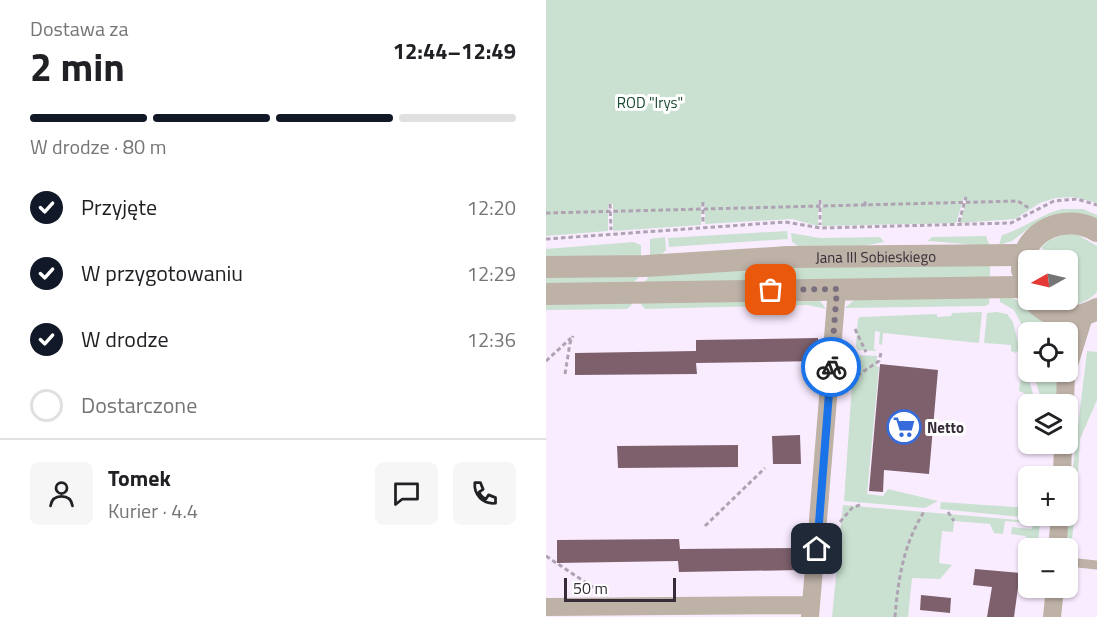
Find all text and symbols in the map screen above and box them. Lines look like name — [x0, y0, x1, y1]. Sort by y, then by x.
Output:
text: Dostawa za — [30, 13, 128, 44]
text: 12:44–12:49 — [393, 34, 516, 68]
text: 2 min — [30, 37, 125, 96]
park label: ROD "Irys" — [617, 91, 683, 114]
text: W drodze · 80 m — [30, 131, 166, 162]
text: Przyjęte — [81, 190, 157, 224]
icon: check — [30, 191, 63, 224]
text: 12:20 — [467, 192, 516, 223]
street label: Jana III Sobieskiego — [815, 244, 936, 268]
north arrow — [1018, 250, 1078, 310]
map controls — [1018, 250, 1078, 598]
text: W przygotowaniu — [81, 256, 243, 290]
icon: check — [30, 257, 63, 290]
text: 12:29 — [467, 258, 516, 289]
pin — [745, 264, 796, 315]
icon: bag — [754, 273, 787, 306]
text: W drodze — [81, 322, 169, 356]
button: locate — [1018, 322, 1078, 382]
icon: check — [30, 323, 63, 356]
text: 12:36 — [467, 324, 516, 355]
courier — [801, 337, 861, 397]
icon: bike — [815, 351, 848, 384]
text: Dostarczone — [81, 388, 197, 422]
button: layers — [1018, 394, 1078, 454]
supermarket icon: Netto — [886, 409, 922, 445]
place label: Netto — [927, 416, 964, 439]
text: Tomek — [108, 461, 171, 495]
button: person — [30, 462, 93, 525]
button: chat — [375, 462, 438, 525]
button: phone — [453, 462, 516, 525]
button: + — [1018, 466, 1078, 526]
text: Kurier · 4.4 — [108, 495, 198, 526]
pin — [791, 523, 842, 574]
icon: home — [800, 532, 833, 565]
button: − — [1018, 538, 1078, 598]
scale bar — [564, 575, 676, 602]
text: 50 m — [573, 576, 608, 600]

